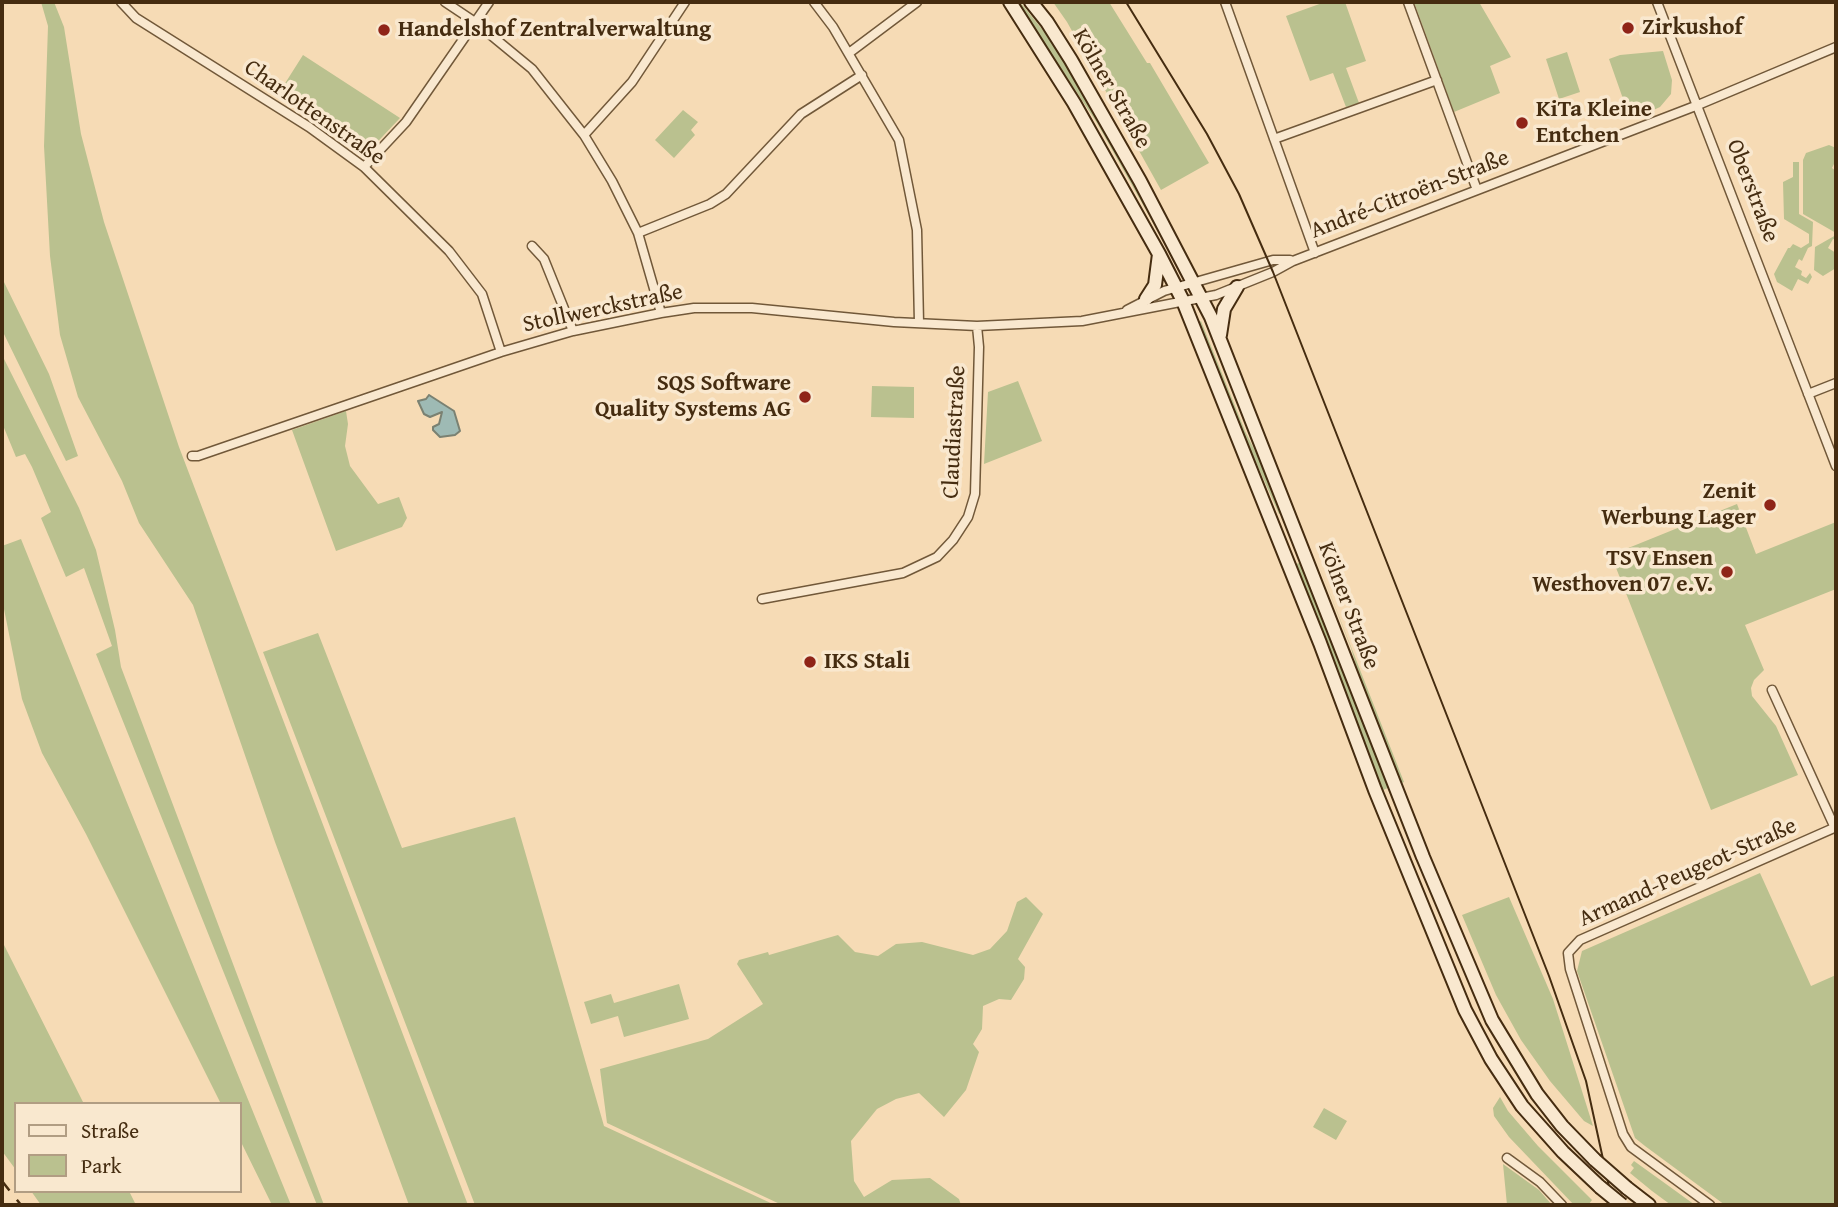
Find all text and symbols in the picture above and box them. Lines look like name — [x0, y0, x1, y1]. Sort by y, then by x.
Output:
place label: Zirkushof — [1642, 14, 1742, 42]
place label: Handelshof Zentralverwaltung — [398, 16, 711, 44]
marker: Zirkushof — [1620, 20, 1636, 36]
marker: Handelshof Zentralverwaltung — [376, 22, 392, 38]
street label: Kölner Straße — [1066, 24, 1156, 154]
street label: Charlottenstraße — [238, 54, 390, 172]
place label: KiTa Kleine Entchen — [1536, 96, 1652, 150]
marker: KiTa Kleine Entchen — [1514, 115, 1530, 131]
street label: Oberstraße — [1720, 136, 1784, 246]
street label: André-Citroën-Straße — [1307, 144, 1513, 246]
street label: Stollwerckstraße — [520, 279, 686, 339]
street label: Claudiastraße — [938, 365, 972, 499]
place label: SQS Software Quality Systems AG — [595, 370, 791, 424]
marker: SQS Software Quality Systems AG — [797, 389, 813, 405]
place label: Zenit Werbung Lager — [1601, 478, 1756, 532]
marker: Zenit Werbung Lager — [1762, 497, 1778, 513]
street label: Kölner Straße — [1311, 539, 1385, 673]
place label: TSV Ensen Westhoven 07 e.V. — [1532, 545, 1713, 599]
marker: TSV Ensen Westhoven 07 e.V. — [1719, 564, 1735, 580]
place label: IKS Stali — [824, 648, 910, 676]
marker: IKS Stali — [802, 654, 818, 670]
street label: Armand-Peugeot-Straße — [1575, 812, 1801, 934]
legend — [14, 1102, 242, 1193]
text: Straße — [81, 1115, 139, 1146]
text: Park — [81, 1150, 122, 1181]

